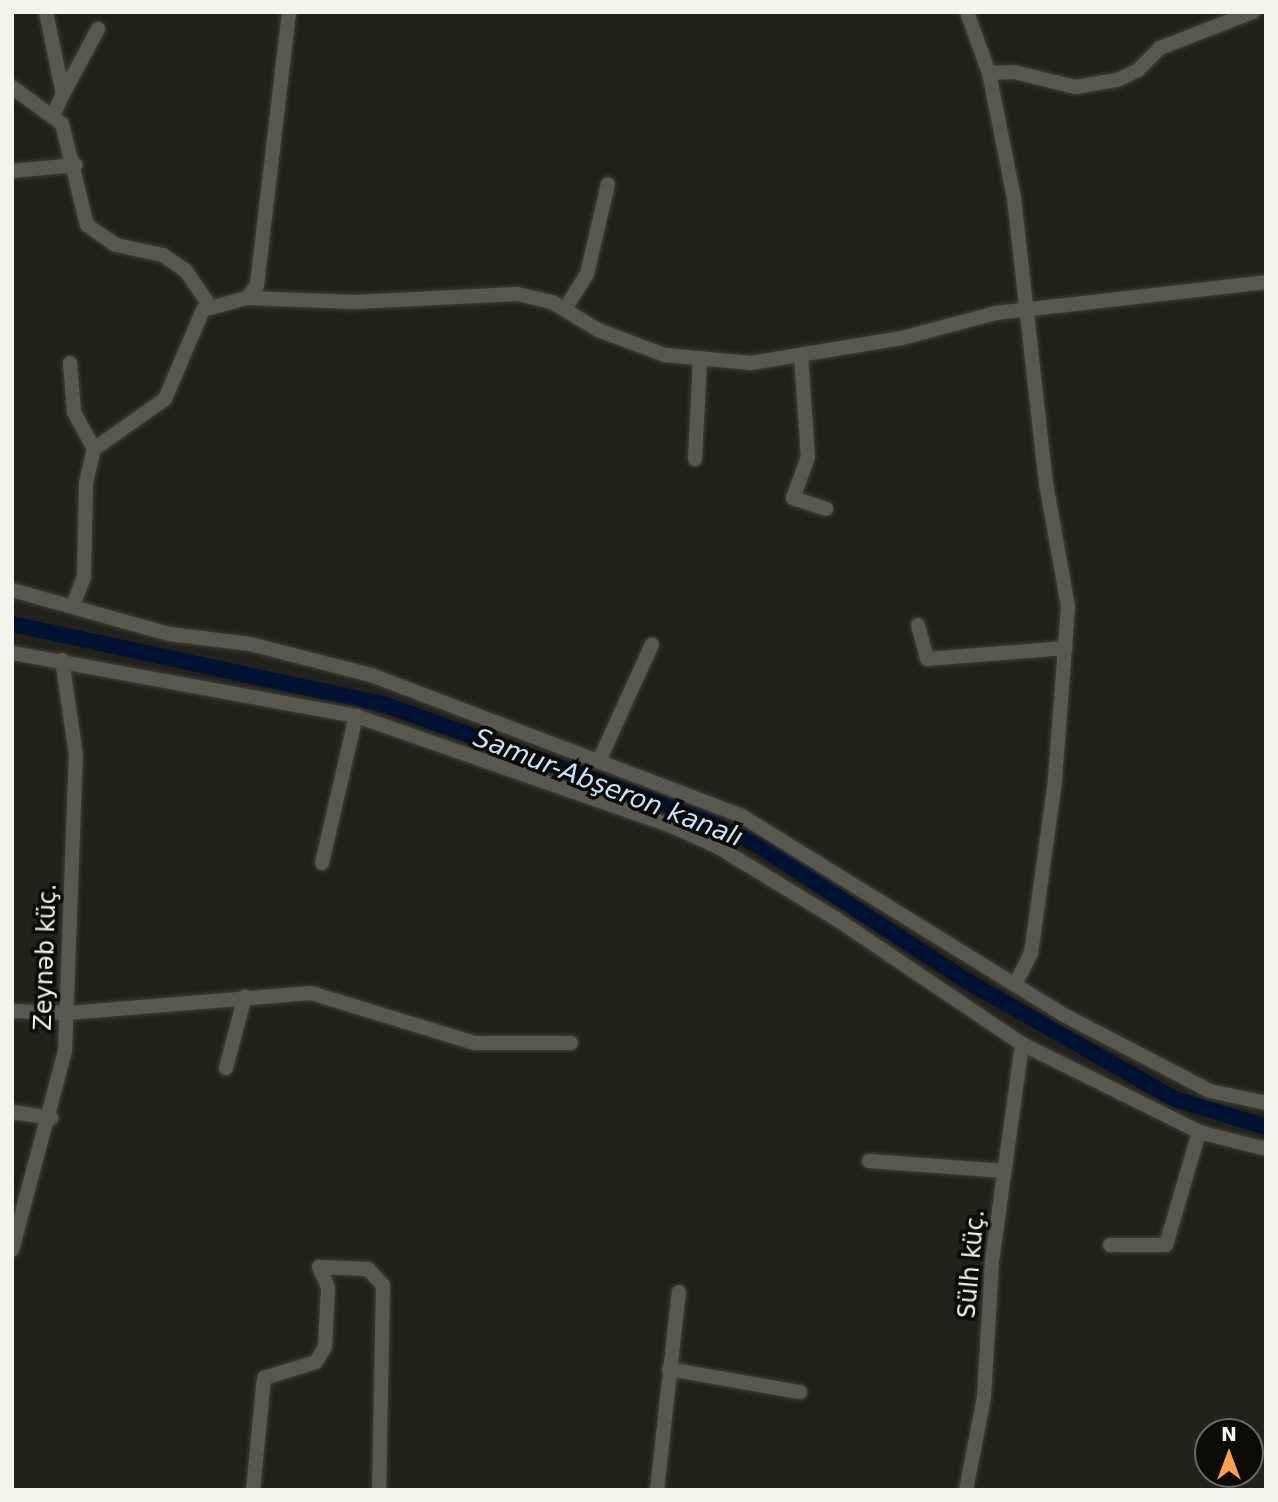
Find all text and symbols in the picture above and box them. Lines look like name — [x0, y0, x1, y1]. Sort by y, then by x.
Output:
water label: Samur-Abşeron kanalı — [469, 722, 747, 854]
street label: Zeynəb küç. — [29, 883, 63, 1031]
street label: Sülh küç. — [953, 1208, 991, 1320]
north arrow — [1194, 1418, 1264, 1488]
text: N — [1221, 1423, 1237, 1445]

